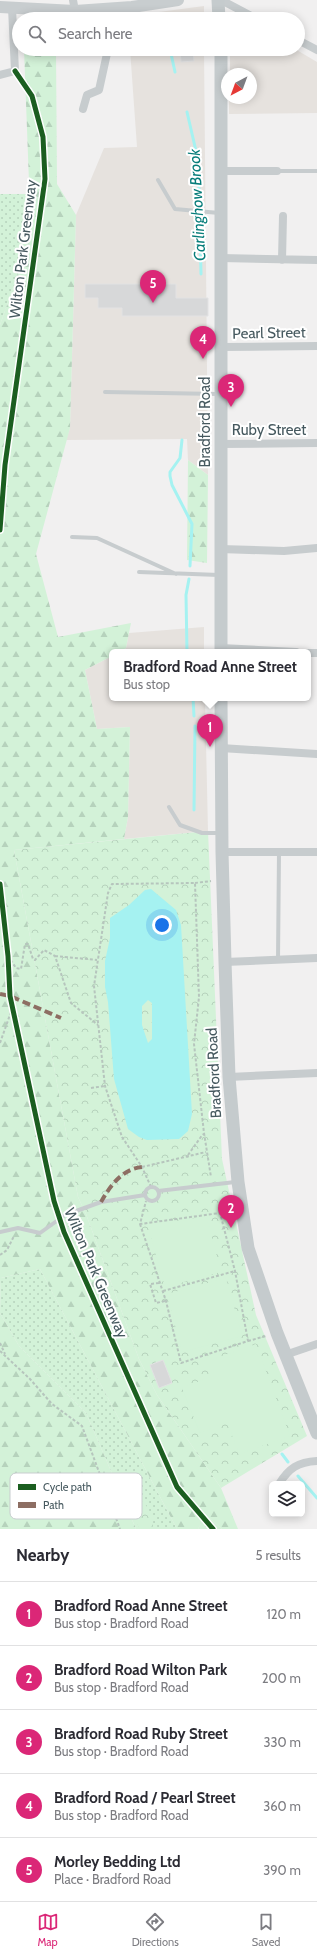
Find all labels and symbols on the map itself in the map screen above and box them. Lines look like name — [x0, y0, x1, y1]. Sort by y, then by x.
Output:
north arrow — [221, 68, 257, 104]
water label: Carlinghow Brook — [185, 147, 209, 262]
street label: Wilton Park Greenway — [6, 178, 40, 319]
pin: 5 — [140, 270, 166, 303]
street label: Pearl Street — [232, 323, 306, 343]
pin: 4 — [190, 326, 216, 359]
pin: 3 — [218, 374, 244, 407]
street label: Bradford Road — [196, 377, 214, 467]
street label: Ruby Street — [232, 421, 306, 439]
pin: 1 — [197, 714, 223, 747]
your location — [152, 915, 172, 935]
street label: Bradford Road — [203, 1027, 225, 1119]
pin: 2 — [218, 1195, 244, 1228]
street label: Wilton Park Greenway — [60, 1205, 132, 1341]
legend — [10, 1473, 142, 1519]
text: Cycle path — [43, 1480, 92, 1494]
text: Path — [43, 1498, 64, 1512]

